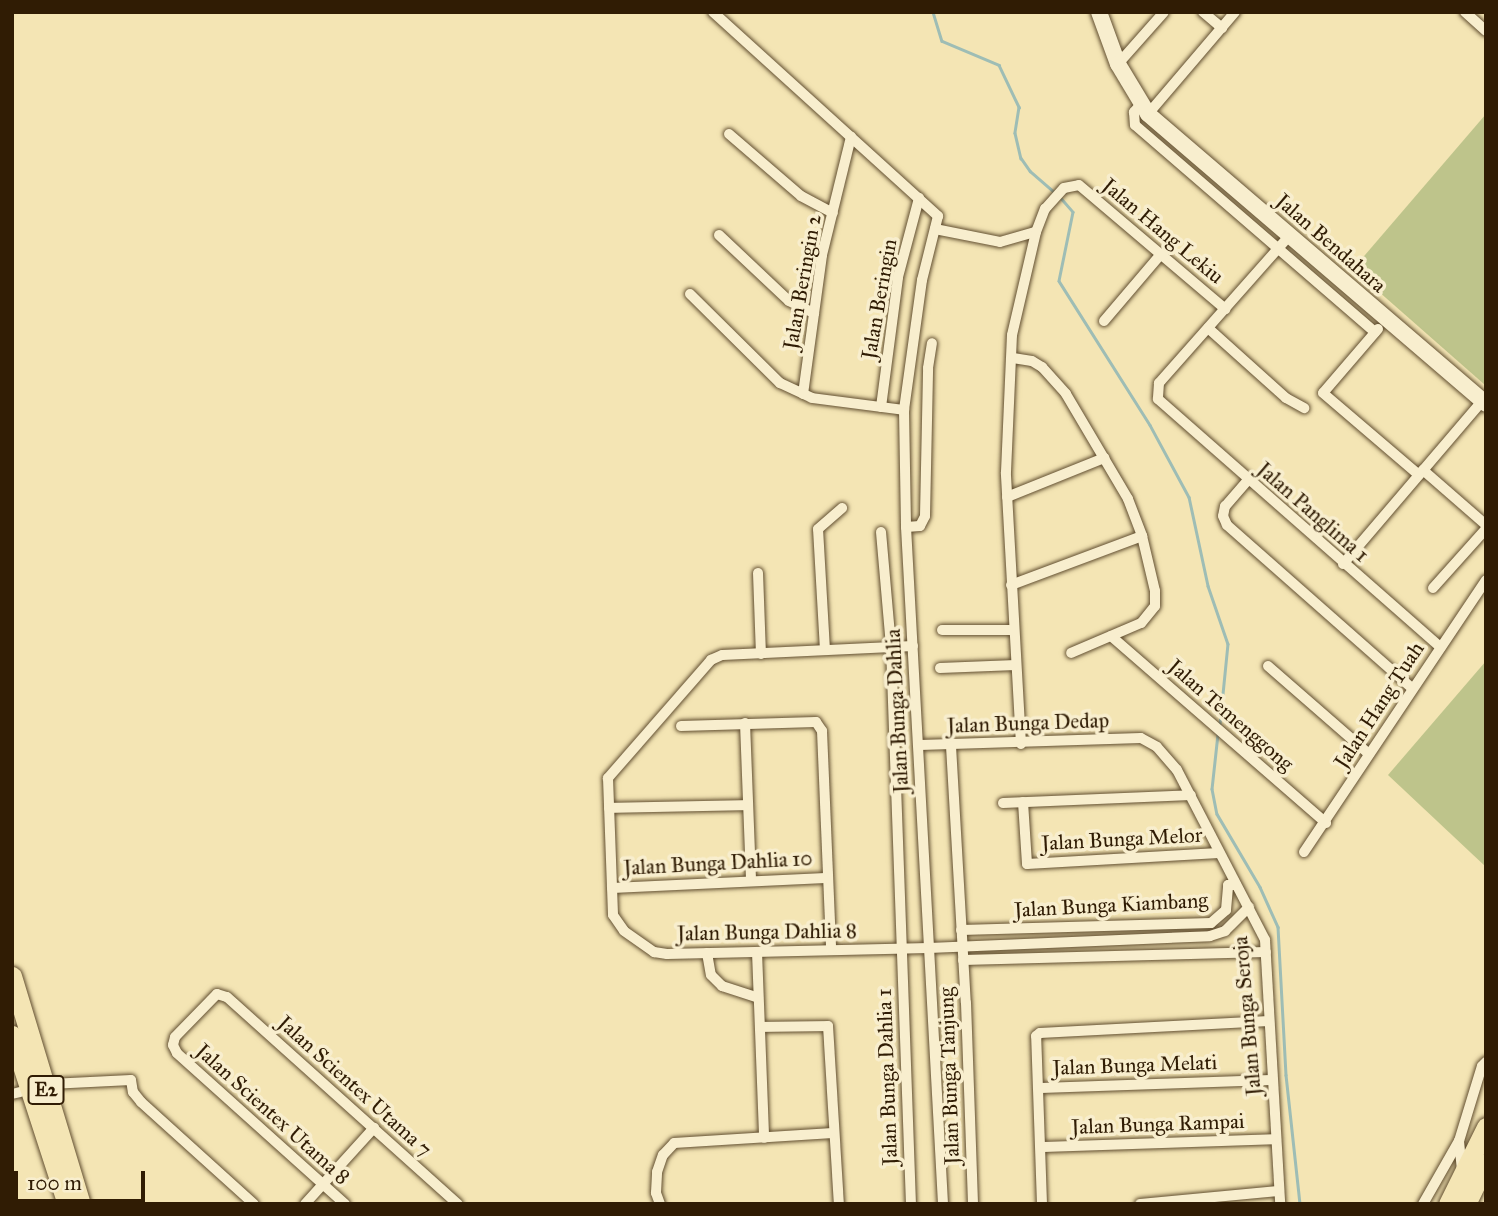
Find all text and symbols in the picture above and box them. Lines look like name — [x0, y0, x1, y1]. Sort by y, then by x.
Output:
street label: Jalan Hang Lekiu — [1097, 173, 1229, 289]
street label: Jalan Bendahara — [1271, 188, 1391, 298]
street label: Jalan Beringin 2 — [778, 212, 826, 352]
street label: Jalan Beringin — [856, 237, 902, 361]
street label: Jalan Panglima 1 — [1252, 457, 1374, 567]
street label: Jalan Bunga Dahlia — [880, 628, 914, 794]
street label: Jalan Hang Tuah — [1329, 637, 1429, 773]
street label: Jalan Temenggong — [1163, 654, 1299, 776]
street label: Jalan Bunga Dedap — [947, 708, 1109, 738]
street label: Jalan Bunga Melor — [1041, 822, 1203, 856]
street label: Jalan Bunga Dahlia 10 — [623, 845, 813, 881]
street label: Jalan Bunga Kiambang — [1013, 887, 1209, 923]
street label: Jalan Bunga Dahlia 8 — [677, 918, 857, 946]
street label: Jalan Bunga Seroja — [1227, 935, 1267, 1097]
street label: Jalan Bunga Tanjung — [933, 987, 965, 1165]
street label: Jalan Bunga Dahlia 1 — [871, 988, 903, 1166]
street label: Jalan Scientex Utama 7 — [273, 1010, 437, 1162]
street label: Jalan Scientex Utama 8 — [191, 1038, 355, 1190]
street label: Jalan Bunga Melati — [1052, 1050, 1218, 1080]
road number: E2 — [27, 1074, 65, 1106]
street label: Jalan Bunga Rampai — [1071, 1108, 1245, 1140]
scale bar — [18, 1156, 149, 1200]
text: 100 m — [27, 1170, 82, 1196]

